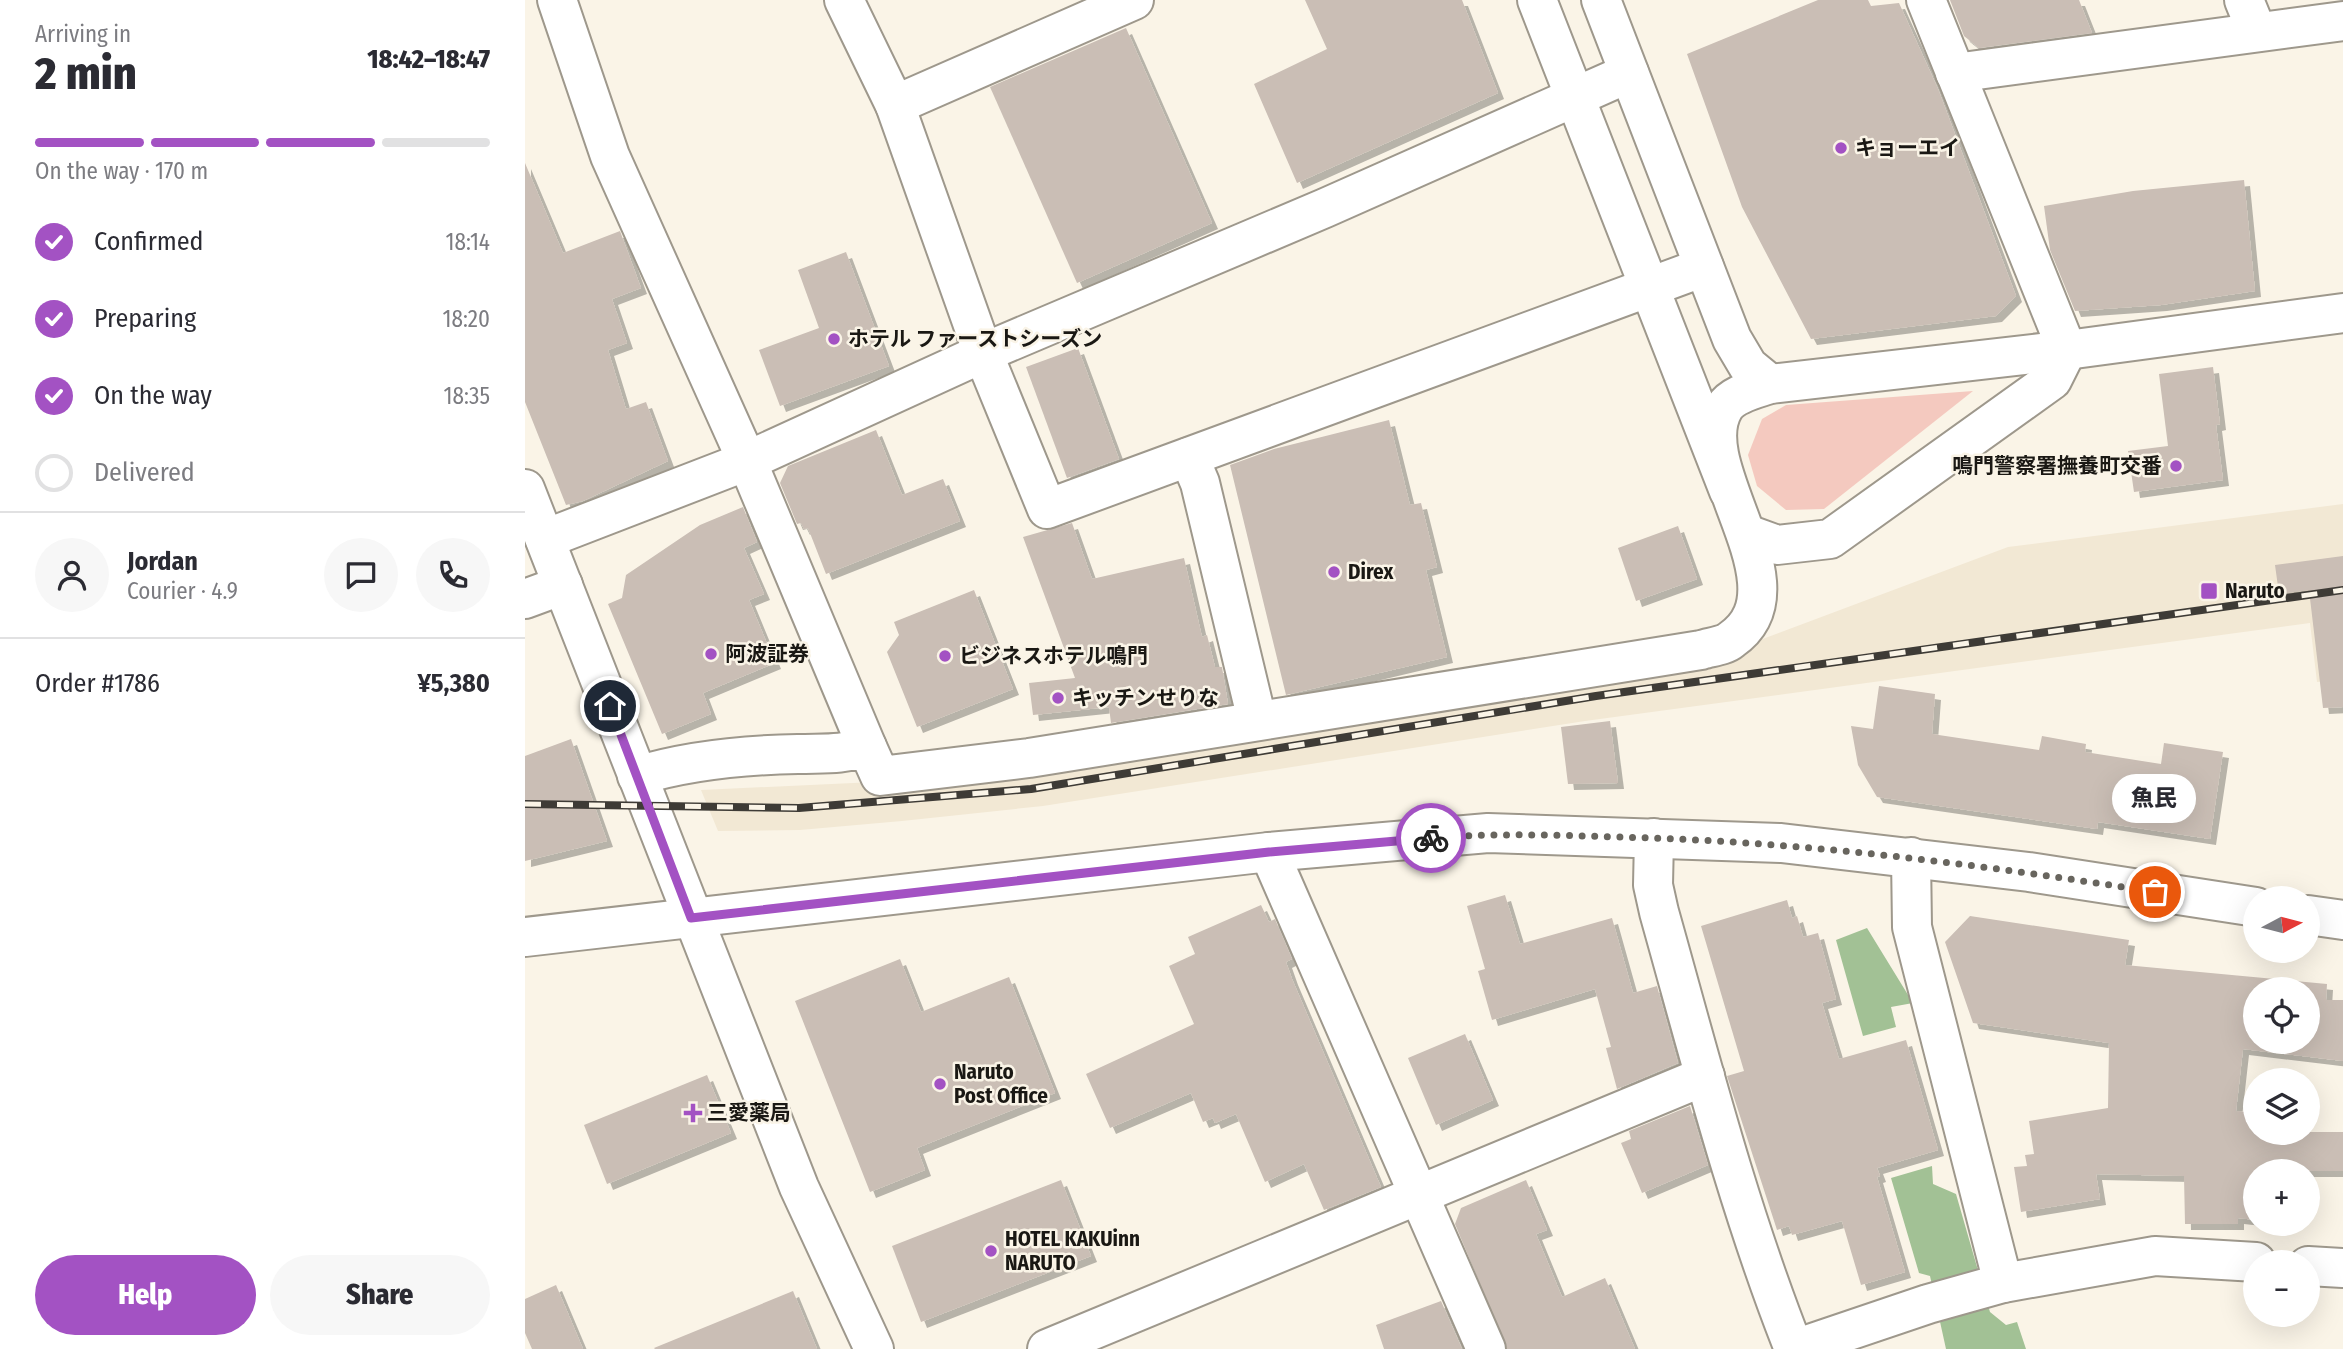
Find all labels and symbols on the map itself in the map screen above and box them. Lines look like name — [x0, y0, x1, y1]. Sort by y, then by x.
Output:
place label: キョーエイ — [1855, 135, 1960, 161]
marker: キョーエイ — [1833, 140, 1849, 156]
place label: ホテル ファーストシーズン — [848, 326, 1102, 352]
marker: ホテル ファーストシーズン — [826, 331, 842, 347]
place label: 鳴門警察署撫養町交番 — [1952, 453, 2162, 479]
marker: 鳴門警察署撫養町交番 — [2168, 458, 2184, 474]
place label: Direx — [1348, 559, 1394, 585]
marker: Direx — [1326, 564, 1342, 580]
place label: Naruto — [2225, 578, 2285, 604]
marker: Naruto — [2199, 581, 2219, 601]
place label: 阿波証券 — [725, 641, 809, 667]
place label: ビジネスホテル鳴門 — [959, 643, 1148, 669]
marker: 阿波証券 — [703, 646, 719, 662]
marker: ビジネスホテル鳴門 — [937, 648, 953, 664]
pin — [580, 676, 640, 736]
place label: キッチンせりな — [1072, 685, 1219, 711]
marker: キッチンせりな — [1050, 690, 1066, 706]
callout: 魚民 — [2113, 773, 2197, 822]
courier — [1396, 803, 1466, 873]
pin — [2125, 862, 2185, 922]
north arrow — [2243, 886, 2321, 962]
place label: Naruto Post Office — [954, 1059, 1048, 1109]
marker: Naruto Post Office — [932, 1076, 948, 1092]
place label: 三愛薬局 — [707, 1100, 791, 1126]
marker: 三愛薬局 — [685, 1105, 701, 1121]
place label: HOTEL KAKUinn NARUTO — [1005, 1226, 1140, 1276]
marker: HOTEL KAKUinn NARUTO — [983, 1243, 999, 1259]

